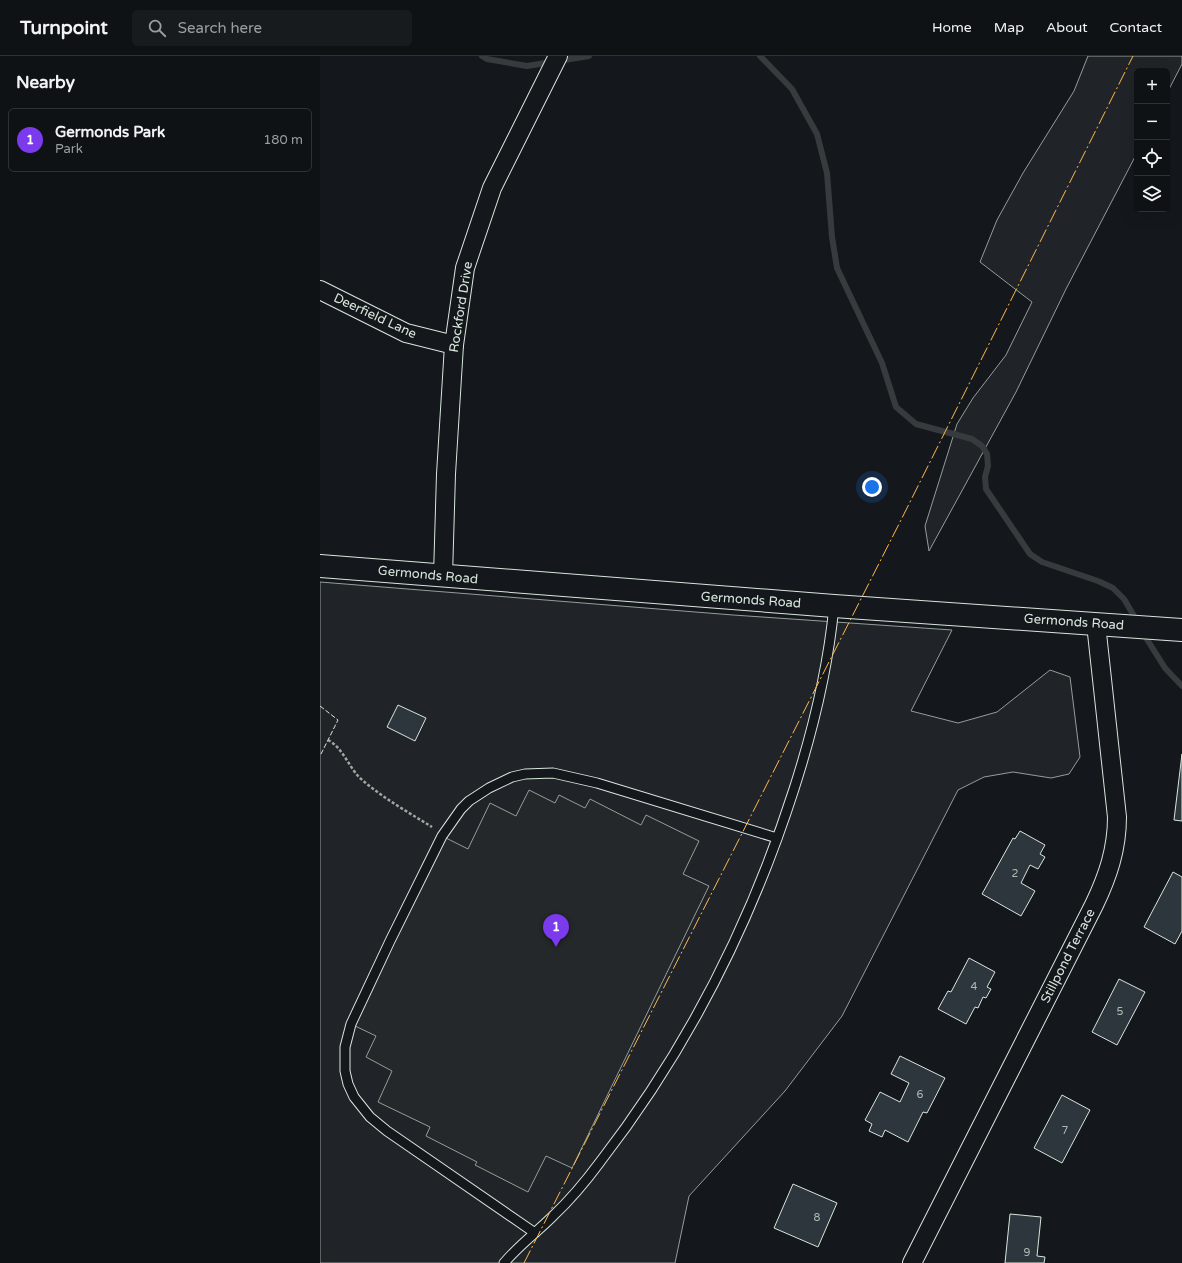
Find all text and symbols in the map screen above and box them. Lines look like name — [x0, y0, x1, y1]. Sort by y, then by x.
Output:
search box — [132, 10, 412, 46]
text: Turnpoint — [20, 17, 108, 39]
icon: search — [146, 17, 168, 39]
text: Search here — [178, 19, 262, 37]
text: Home — [932, 19, 972, 36]
text: Map — [994, 19, 1024, 36]
text: About — [1046, 19, 1088, 36]
text: Contact — [1110, 19, 1162, 36]
map controls — [1134, 68, 1170, 212]
button: + — [1134, 68, 1170, 104]
text: Nearby — [16, 72, 75, 93]
button: − — [1134, 104, 1170, 140]
text: Germonds Park — [55, 123, 165, 141]
text: 1 — [26, 132, 34, 148]
text: 180 m — [263, 132, 303, 148]
button: locate — [1134, 140, 1170, 176]
text: Park — [55, 141, 83, 157]
button: layers — [1134, 176, 1170, 212]
street label: Rockford Drive — [446, 260, 476, 354]
street label: Deerfield Lane — [331, 290, 419, 342]
your location — [862, 477, 882, 497]
street label: Germonds Road — [377, 563, 479, 587]
street label: Germonds Road — [700, 589, 802, 611]
street label: Germonds Road — [1023, 611, 1125, 633]
house number: 2 — [1012, 867, 1019, 880]
street label: Stillpond Terrace — [1037, 906, 1099, 1006]
pin: 1 — [543, 914, 569, 947]
house number: 4 — [971, 980, 978, 993]
house number: 5 — [1117, 1005, 1124, 1018]
house number: 6 — [917, 1088, 924, 1101]
house number: 7 — [1062, 1124, 1069, 1137]
house number: 8 — [814, 1211, 821, 1224]
house number: 9 — [1024, 1246, 1031, 1259]

